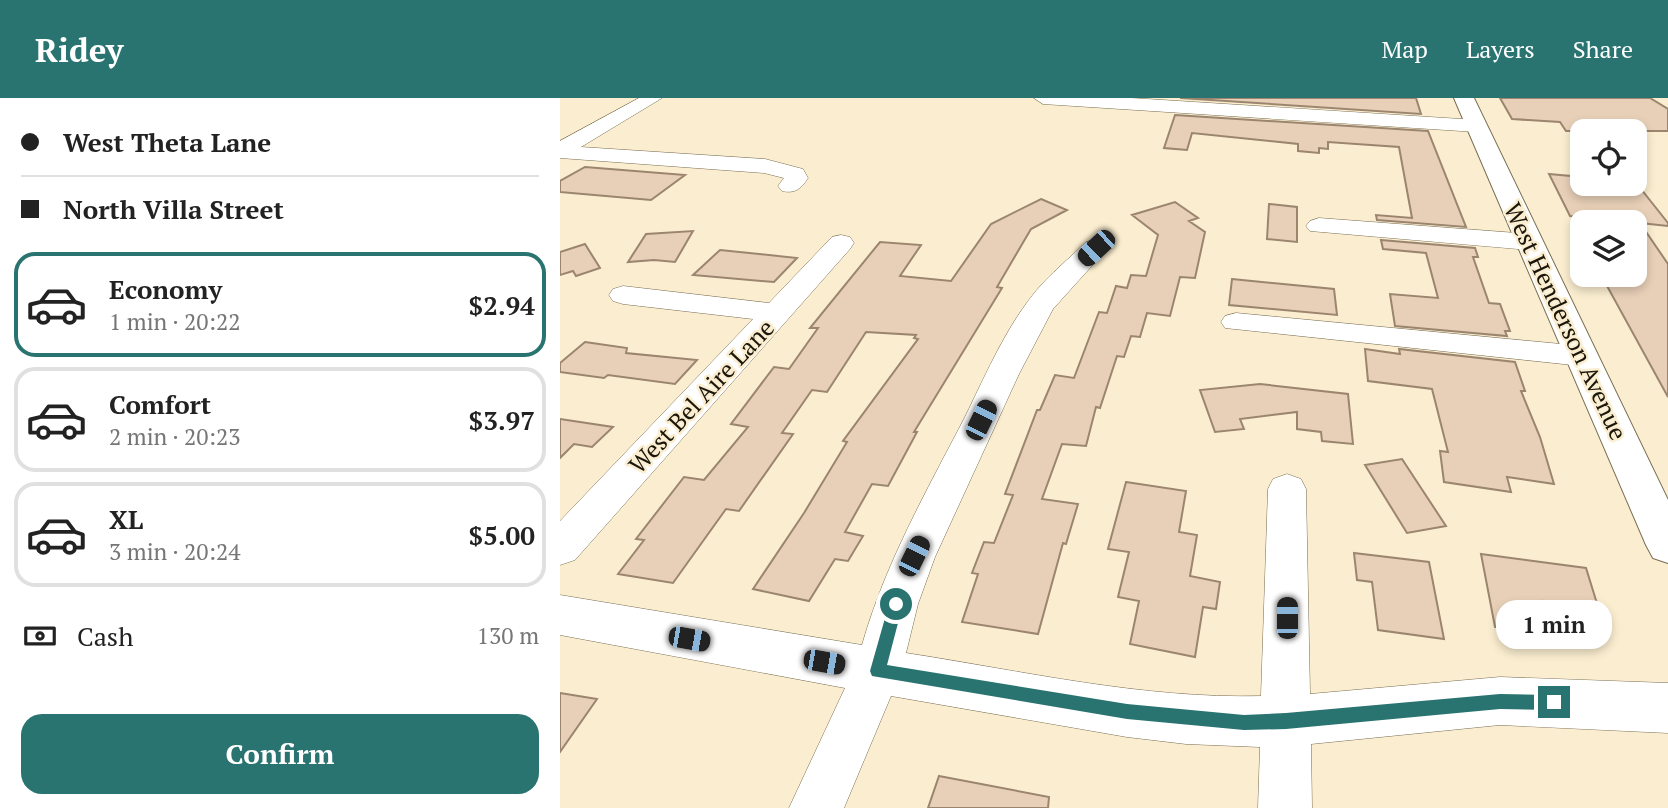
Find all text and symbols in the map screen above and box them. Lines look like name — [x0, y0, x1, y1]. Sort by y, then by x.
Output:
text: Ridey — [35, 28, 123, 71]
text: Map — [1381, 33, 1428, 65]
text: Layers — [1466, 33, 1535, 65]
text: Share — [1573, 33, 1633, 65]
map controls — [1570, 119, 1647, 287]
button: locate — [1570, 119, 1647, 196]
text: West Theta Lane — [63, 125, 271, 159]
text: North Villa Street — [63, 192, 284, 226]
street label: West Henderson Avenue — [1497, 197, 1635, 445]
button: layers — [1570, 210, 1647, 287]
car — [1074, 226, 1119, 270]
text: Economy — [109, 272, 222, 306]
icon: car — [25, 273, 88, 336]
text: $2.94 — [469, 288, 535, 322]
text: 1 min · 20:22 — [109, 306, 241, 337]
street label: West Bel Aire Lane — [621, 312, 781, 480]
text: Comfort — [109, 387, 211, 421]
icon: car — [25, 388, 88, 451]
car — [963, 397, 1000, 443]
text: $3.97 — [469, 403, 535, 437]
text: 2 min · 20:23 — [109, 421, 241, 452]
text: XL — [109, 502, 143, 536]
icon: car — [25, 503, 88, 566]
text: $5.00 — [469, 518, 535, 552]
car — [896, 533, 933, 579]
text: 3 min · 20:24 — [109, 536, 241, 567]
route start — [880, 588, 912, 620]
car — [1277, 597, 1298, 639]
callout: 1 min — [1496, 601, 1612, 650]
text: 1 min — [1523, 609, 1585, 640]
icon: cash — [21, 617, 59, 655]
text: Cash — [77, 619, 133, 653]
text: 130 m — [477, 620, 539, 651]
car — [667, 625, 712, 653]
car — [802, 648, 847, 676]
route end — [1538, 686, 1570, 718]
button: Confirm — [21, 714, 539, 794]

